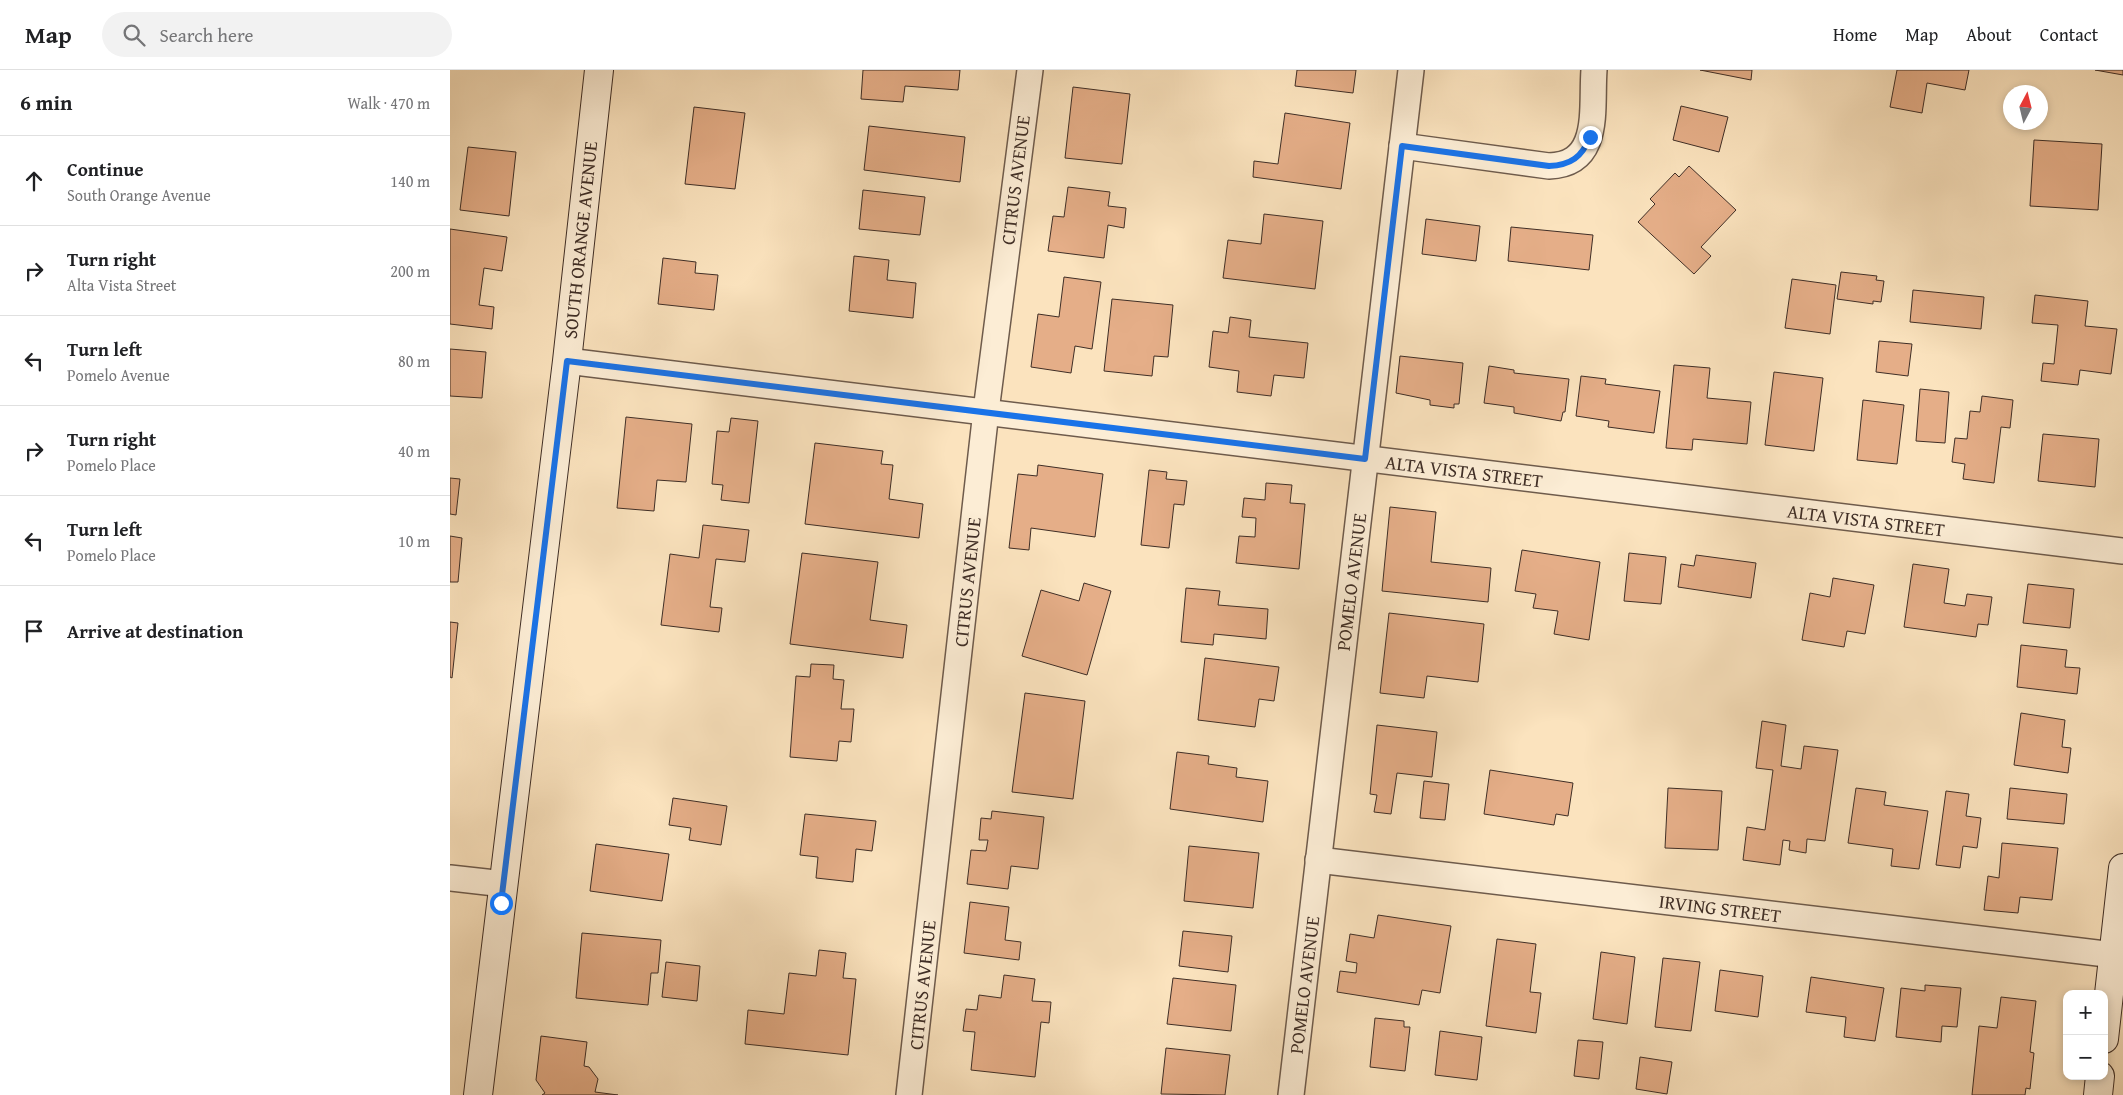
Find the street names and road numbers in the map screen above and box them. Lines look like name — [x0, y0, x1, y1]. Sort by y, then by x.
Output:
street label: CITRUS AVENUE — [993, 113, 1037, 246]
street label: SOUTH ORANGE AVENUE — [556, 139, 604, 340]
street label: ALTA VISTA STREET — [1384, 447, 1545, 495]
street label: ALTA VISTA STREET — [1786, 496, 1947, 544]
street label: POMELO AVENUE — [1329, 511, 1373, 652]
street label: CITRUS AVENUE — [946, 515, 988, 648]
street label: IRVING STREET — [1657, 887, 1783, 929]
street label: POMELO AVENUE — [1282, 914, 1326, 1055]
street label: CITRUS AVENUE — [901, 918, 943, 1051]

